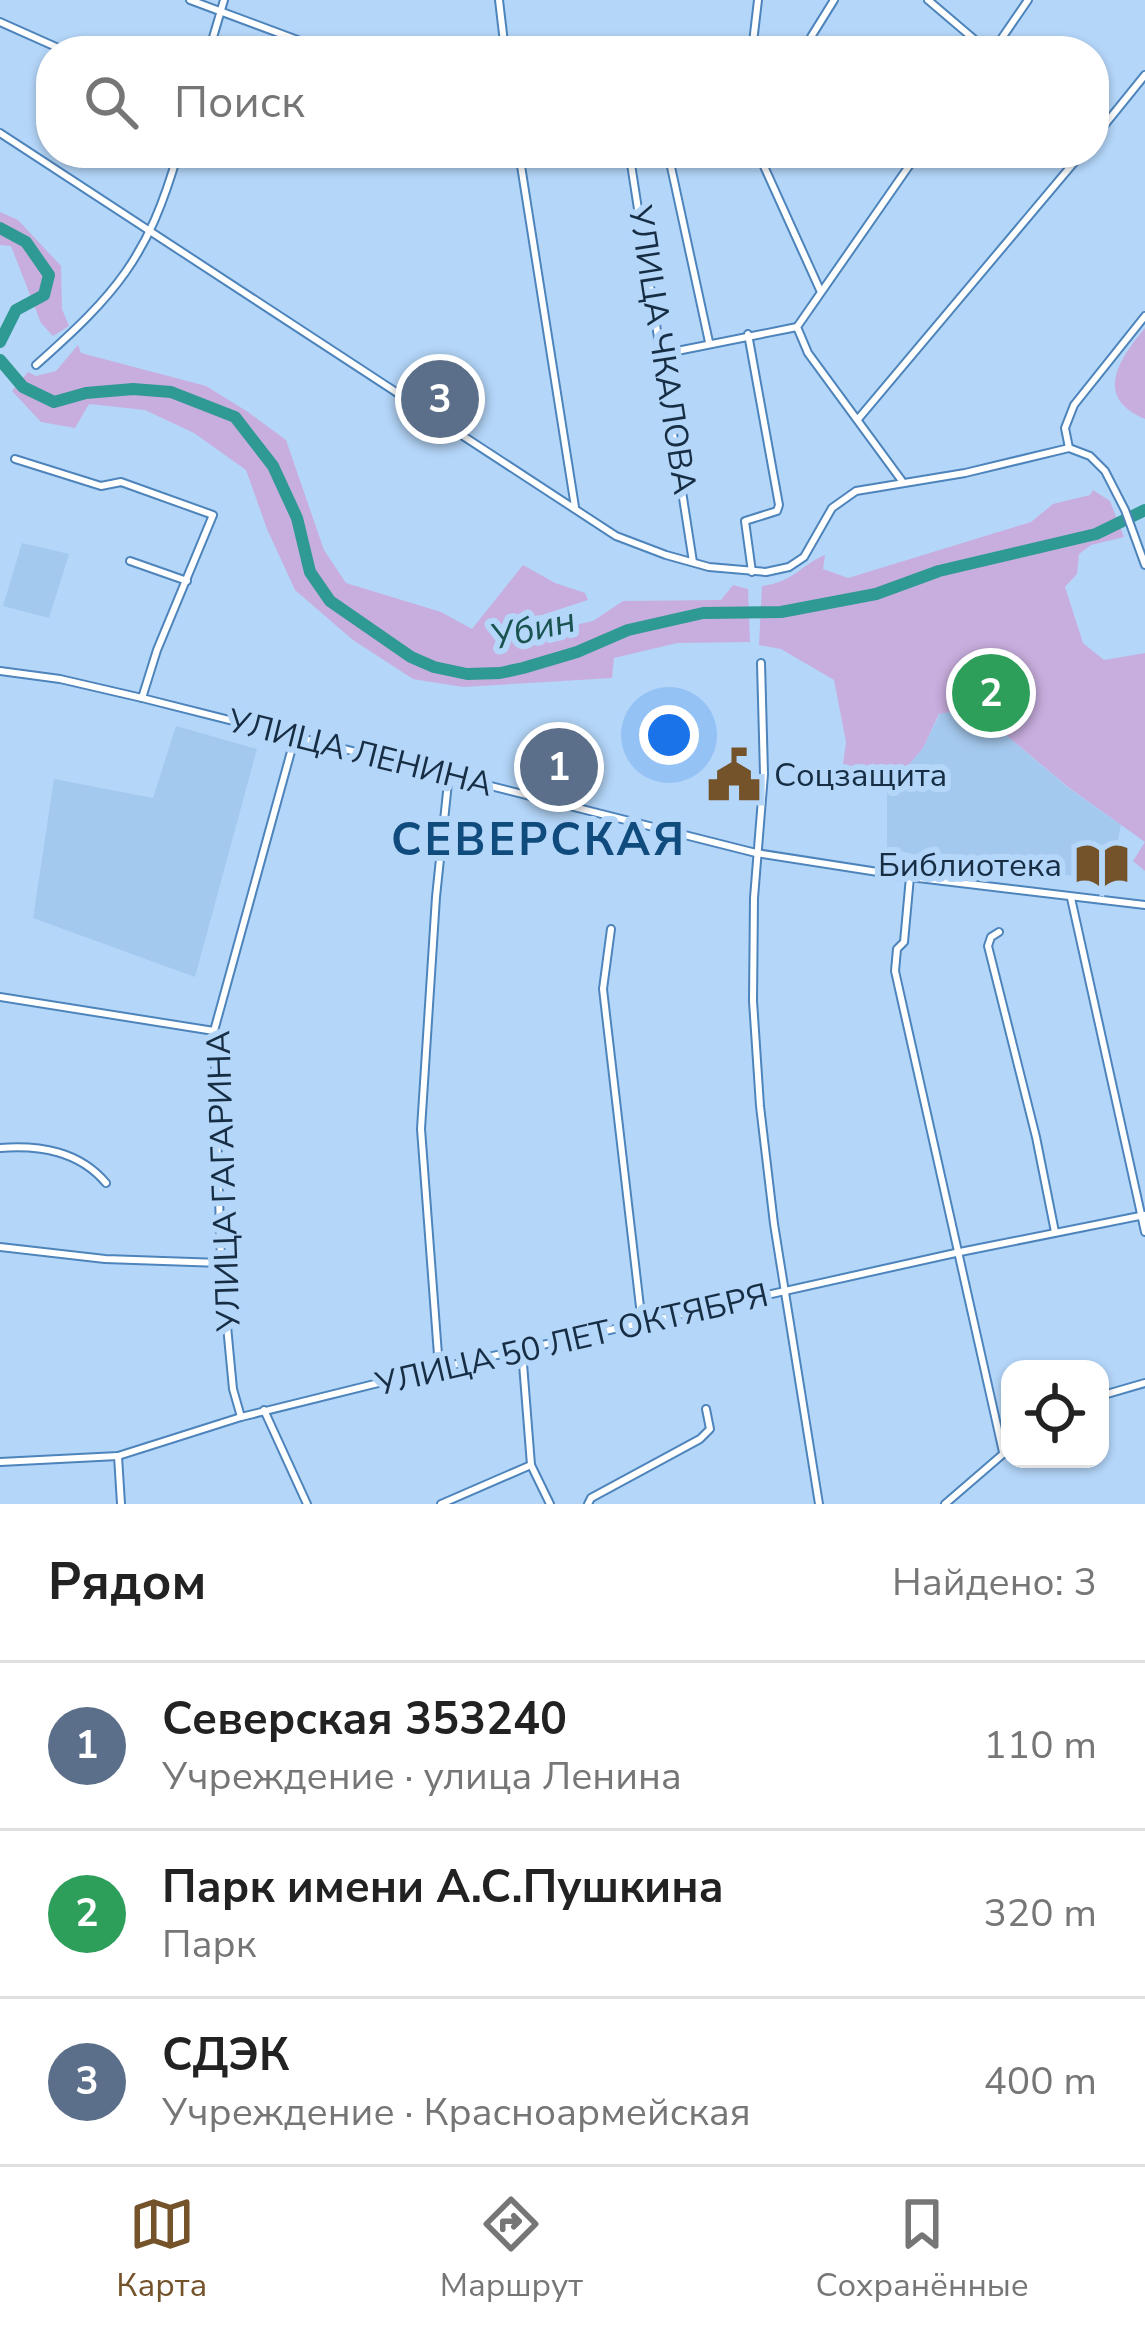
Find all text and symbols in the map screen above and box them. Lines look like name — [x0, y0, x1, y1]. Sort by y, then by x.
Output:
search box — [36, 36, 1109, 168]
icon: search — [78, 69, 144, 135]
text: Поиск — [174, 72, 305, 133]
street label: УЛИЦА ЧКАЛОВА — [617, 202, 707, 497]
pin: 3 — [401, 354, 479, 444]
water label: Убин — [486, 595, 580, 663]
pin: 2 — [952, 648, 1030, 738]
street label: УЛИЦА ЛЕНИНА — [222, 698, 497, 808]
your location — [639, 705, 699, 765]
pin: 1 — [520, 722, 598, 812]
public building icon: Соцзащита — [705, 746, 763, 804]
place label: Соцзащита — [774, 753, 947, 798]
district label: СЕВЕРСКАЯ — [391, 810, 687, 871]
library icon: Библиотека — [1073, 836, 1131, 894]
place label: Библиотека — [878, 843, 1062, 888]
street label: УЛИЦА ГАГАРИНА — [196, 1030, 252, 1333]
street label: УЛИЦА 50 ЛЕТ ОКТЯБРЯ — [370, 1273, 773, 1407]
map controls — [1001, 1360, 1109, 1468]
button: locate — [1001, 1360, 1109, 1468]
text: Рядом — [48, 1547, 206, 1617]
text: Найдено: 3 — [892, 1556, 1097, 1609]
text: Северская 353240 — [162, 1689, 567, 1750]
text: 1 — [75, 1719, 99, 1772]
text: 110 m — [983, 1719, 1097, 1772]
text: Учреждение · улица Ленина — [162, 1750, 682, 1803]
text: Парк имени А.С.Пушкина — [162, 1857, 724, 1918]
text: 2 — [75, 1887, 99, 1940]
text: 320 m — [983, 1887, 1097, 1940]
text: Парк — [162, 1918, 256, 1971]
text: СДЭК — [162, 2025, 289, 2086]
text: 3 — [75, 2055, 99, 2108]
text: 400 m — [983, 2055, 1097, 2108]
text: Учреждение · Красноармейская — [162, 2086, 751, 2139]
tab: Карта — [116, 2191, 207, 2308]
tab: Маршрут — [440, 2191, 583, 2308]
tab: Сохранённые — [816, 2191, 1029, 2308]

